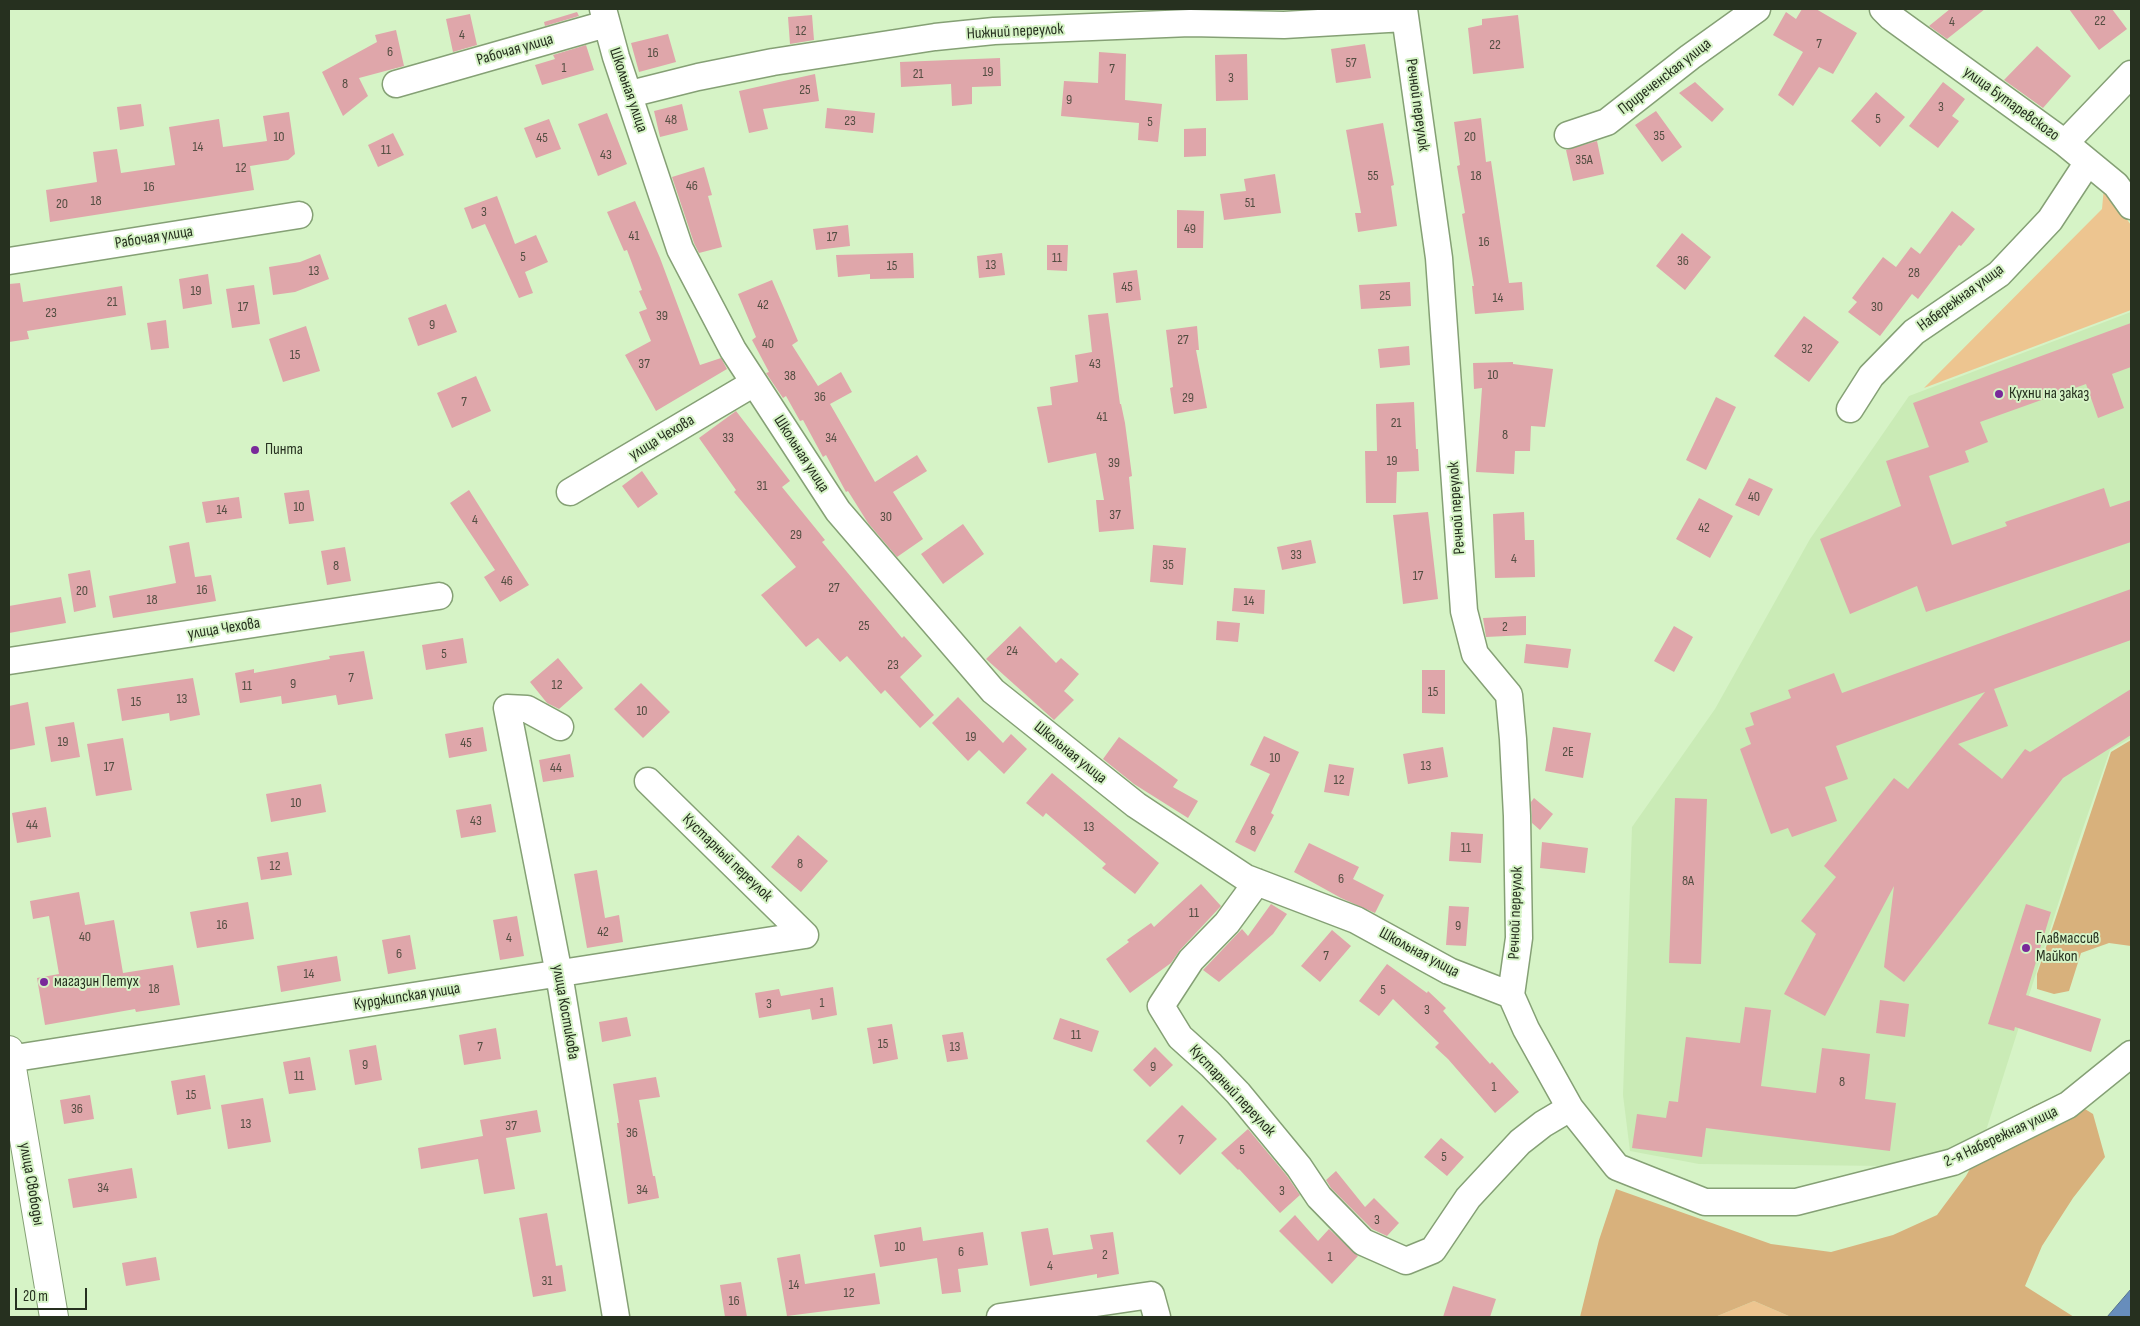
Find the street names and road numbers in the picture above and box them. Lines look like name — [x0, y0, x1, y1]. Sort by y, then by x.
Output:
street label: Нижний переулок — [966, 20, 1064, 44]
street label: Рабочая улица — [475, 30, 555, 70]
street label: Приреченская улица — [1615, 35, 1715, 119]
street label: Школьная улица — [605, 45, 651, 135]
street label: Речной переулок — [1401, 58, 1433, 152]
street label: улица Бутаревского — [1959, 63, 2063, 145]
street label: Рабочая улица — [114, 222, 194, 254]
street label: Набережная улица — [1914, 260, 2008, 336]
street label: улица Чехова — [626, 411, 698, 465]
street label: Школьная улица — [769, 412, 833, 496]
street label: Речной переулок — [1444, 461, 1470, 555]
street label: улица Чехова — [186, 614, 262, 644]
street label: Школьная улица — [1030, 718, 1110, 788]
street label: Кустарный переулок — [678, 810, 776, 906]
street label: Речной переулок — [1505, 866, 1527, 960]
street label: Школьная улица — [1376, 924, 1462, 982]
street label: улица Костикова — [547, 963, 583, 1061]
street label: Курджипская улица — [353, 979, 461, 1015]
street label: Кустарный переулок — [1185, 1041, 1279, 1141]
street label: 2-я Набережная улица — [1941, 1102, 2061, 1172]
street label: улица Свободы — [14, 1141, 48, 1227]

